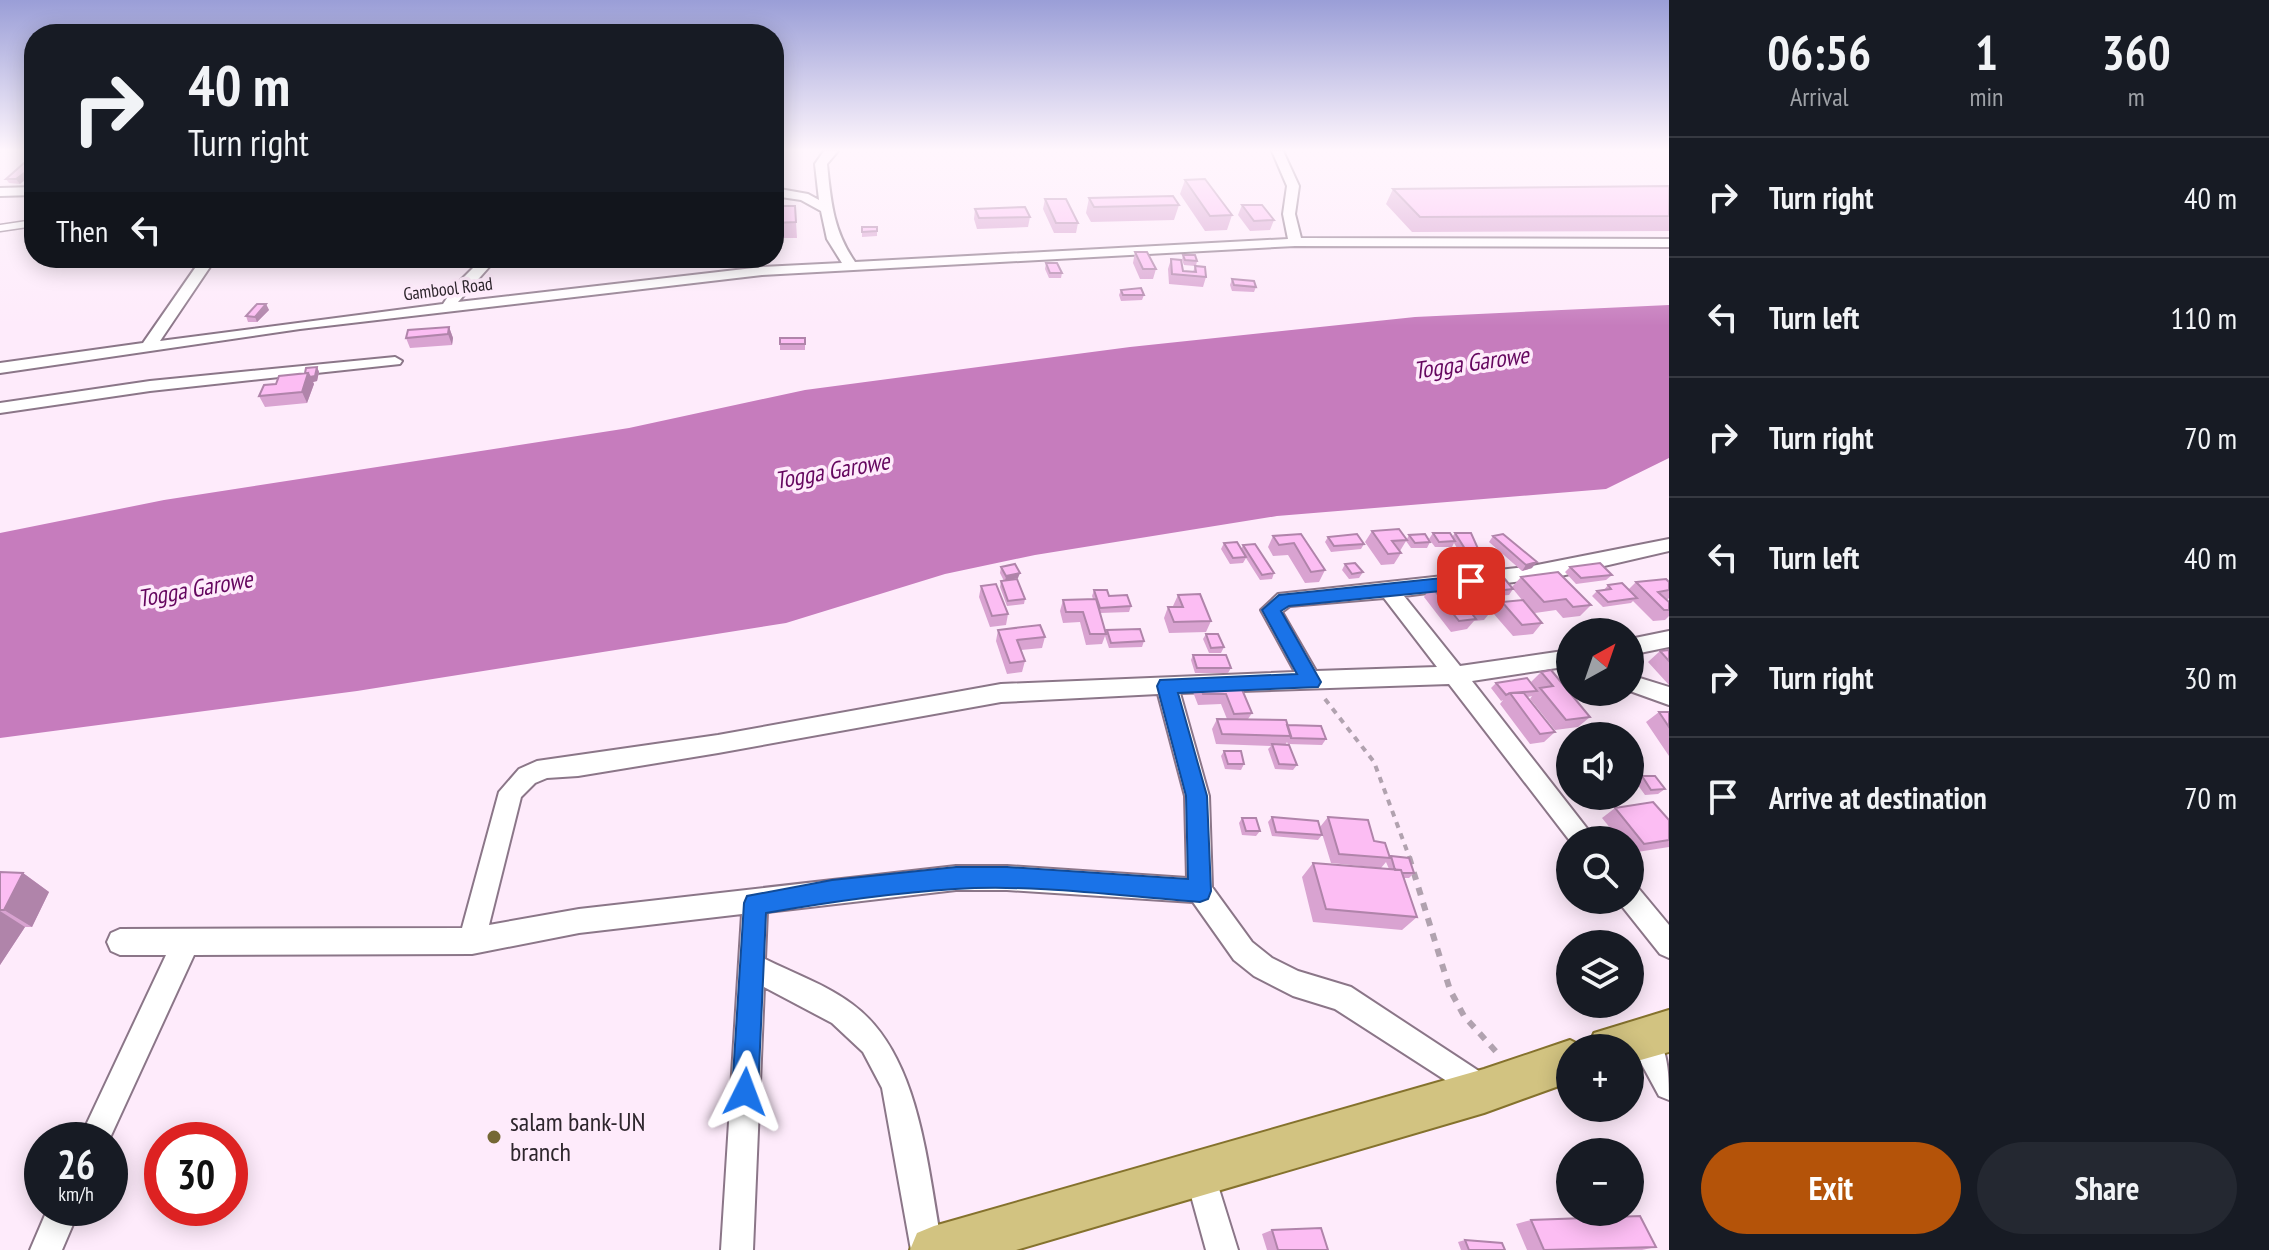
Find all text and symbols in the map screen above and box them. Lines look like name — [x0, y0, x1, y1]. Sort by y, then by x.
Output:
text: 06:56 — [1767, 21, 1871, 83]
text: 1 — [1975, 21, 1998, 83]
text: 360 — [2102, 21, 2171, 83]
text: 40 m — [188, 49, 290, 121]
icon: right — [56, 56, 160, 160]
text: Arrival — [1790, 80, 1849, 113]
text: min — [1969, 80, 2003, 113]
text: m — [2128, 80, 2145, 113]
text: Turn right — [188, 119, 309, 166]
icon: right — [1701, 175, 1745, 219]
text: Turn right — [1769, 178, 1873, 217]
text: 40 m — [2184, 178, 2237, 217]
icon: left — [124, 208, 168, 252]
text: Then — [56, 211, 108, 250]
street label: Gambool Road — [402, 272, 494, 305]
icon: left — [1701, 295, 1745, 339]
text: Turn left — [1769, 298, 1859, 337]
text: 110 m — [2171, 298, 2237, 337]
water label: Togga Garowe — [1411, 339, 1533, 386]
icon: right — [1701, 415, 1745, 459]
text: Turn right — [1769, 418, 1873, 457]
text: 70 m — [2184, 418, 2237, 457]
water label: Togga Garowe — [772, 445, 894, 496]
icon: left — [1701, 535, 1745, 579]
text: Turn left — [1769, 538, 1859, 577]
text: 40 m — [2184, 538, 2237, 577]
pin — [1437, 547, 1505, 615]
icon: arrive — [1449, 559, 1493, 603]
water label: Togga Garowe — [135, 563, 257, 614]
north arrow — [1556, 618, 1644, 706]
map controls — [1556, 618, 1644, 1226]
icon: right — [1701, 655, 1745, 699]
text: Turn right — [1769, 658, 1873, 697]
text: 30 m — [2184, 658, 2237, 697]
button: sound — [1556, 722, 1644, 810]
icon: arrive — [1701, 775, 1745, 819]
text: Arrive at destination — [1769, 778, 1987, 817]
text: 70 m — [2184, 778, 2237, 817]
button: search — [1556, 826, 1644, 914]
button: layers — [1556, 930, 1644, 1018]
button: + — [1556, 1034, 1644, 1122]
position arrow — [703, 1050, 787, 1134]
place label: salam bank-UN branch — [510, 1105, 645, 1168]
speed limit sign: 30 — [144, 1122, 248, 1226]
marker: salam bank-UN branch — [485, 1128, 503, 1146]
text: 26 — [57, 1138, 95, 1190]
button: − — [1556, 1138, 1644, 1226]
button: Exit — [1701, 1142, 1961, 1234]
button: Share — [1977, 1142, 2237, 1234]
text: km/h — [58, 1181, 94, 1207]

